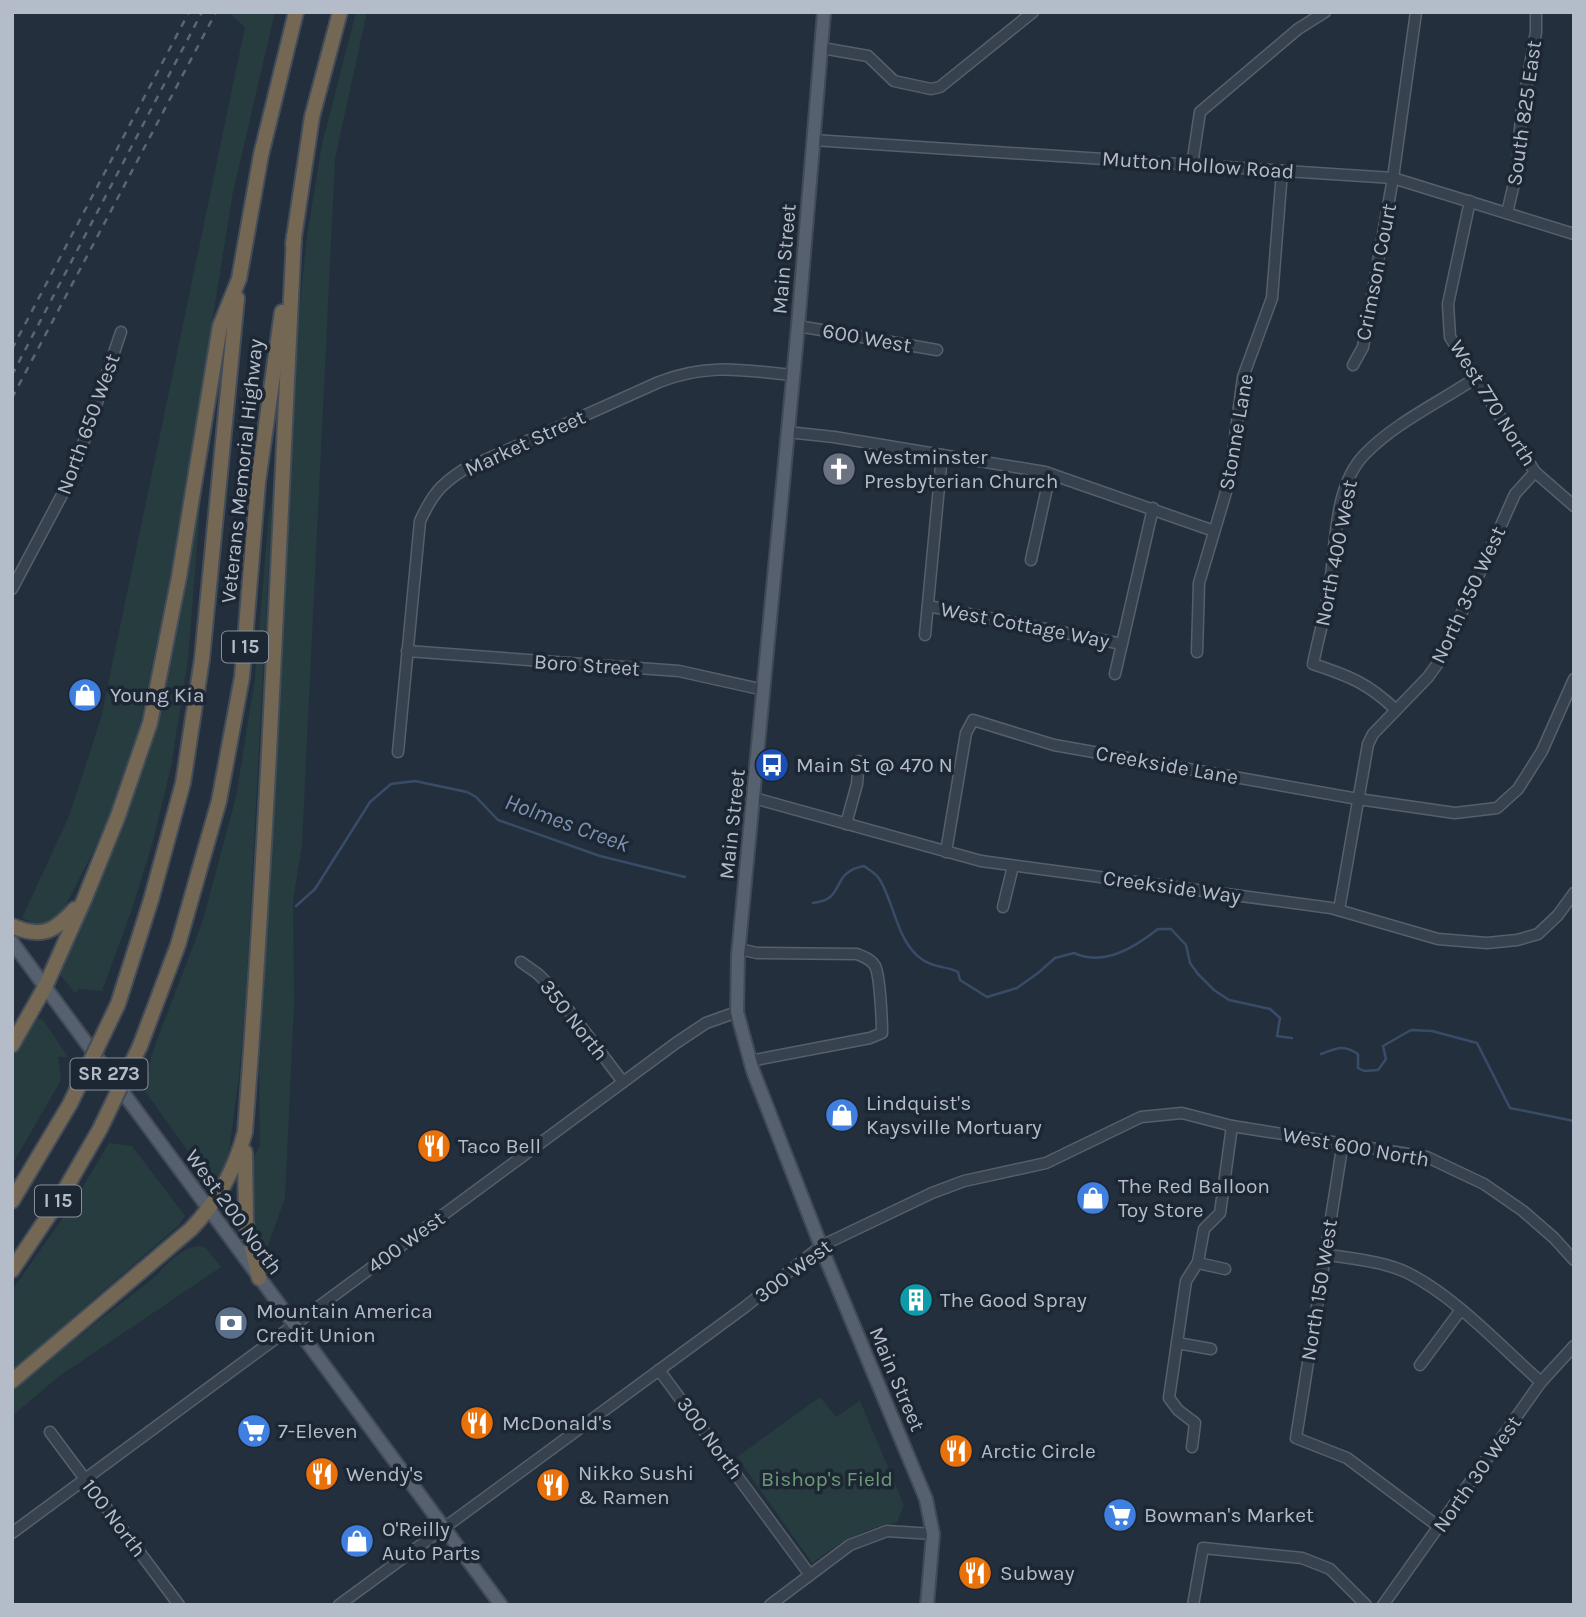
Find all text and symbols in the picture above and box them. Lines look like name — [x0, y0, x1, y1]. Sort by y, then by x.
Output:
street label: South 825 East — [1502, 39, 1546, 187]
street label: Mutton Hollow Road — [1101, 146, 1295, 184]
street label: Crimson Court — [1351, 201, 1401, 343]
street label: Main Street — [767, 203, 801, 315]
street label: 600 West — [821, 318, 913, 358]
street label: West 770 North — [1445, 336, 1541, 470]
street label: Veterans Memorial Highway — [216, 337, 268, 604]
street label: North 650 West — [51, 350, 125, 498]
street label: Stonne Lane — [1214, 372, 1258, 492]
street label: Market Street — [461, 405, 589, 481]
place label: Westminster Presbyterian Church — [864, 445, 1058, 493]
church icon: Westminster Presbyterian Church — [820, 450, 858, 488]
street label: North 400 West — [1310, 478, 1362, 628]
street label: North 350 West — [1426, 523, 1510, 667]
street label: West Cottage Way — [938, 597, 1112, 653]
road number: I 15 — [222, 632, 268, 662]
street label: Boro Street — [533, 649, 641, 681]
shop icon: Young Kia — [66, 676, 104, 714]
place label: Young Kia — [110, 683, 204, 707]
street label: Creekside Lane — [1094, 741, 1240, 789]
bus stop icon: Main St @ 470 N — [753, 746, 791, 784]
place label: Main St @ 470 N — [796, 753, 953, 777]
street label: Main Street — [714, 767, 750, 880]
water label: Holmes Creek — [501, 788, 633, 858]
street label: Creekside Way — [1102, 865, 1243, 909]
street label: 350 North — [535, 975, 613, 1065]
road number: SR 273 — [70, 1058, 148, 1090]
place label: Lindquist's Kaysville Mortuary — [866, 1091, 1042, 1139]
shop icon: Lindquist's Kaysville Mortuary — [823, 1096, 861, 1134]
street label: West 600 North — [1281, 1122, 1431, 1172]
restaurant icon: Taco Bell — [415, 1127, 453, 1165]
place label: Taco Bell — [458, 1134, 541, 1158]
street label: West 200 North — [181, 1145, 287, 1279]
place label: The Red Balloon Toy Store — [1118, 1174, 1270, 1222]
shop icon: The Red Balloon Toy Store — [1074, 1179, 1112, 1217]
road number: I 15 — [35, 1186, 81, 1217]
street label: 400 West — [363, 1206, 449, 1278]
street label: North 150 West — [1296, 1217, 1342, 1363]
street label: 300 West — [750, 1234, 836, 1308]
building icon: The Good Spray — [897, 1281, 935, 1319]
place label: The Good Spray — [940, 1288, 1087, 1312]
place label: Mountain America Credit Union — [256, 1299, 433, 1347]
bank icon: Mountain America Credit Union — [212, 1304, 250, 1342]
street label: Main Street — [864, 1323, 930, 1435]
street label: 300 North — [672, 1392, 748, 1484]
restaurant icon: McDonald's — [458, 1404, 496, 1442]
place label: McDonald's — [502, 1411, 612, 1435]
street label: North 30 West — [1428, 1411, 1526, 1537]
supermarket icon: 7-Eleven — [235, 1412, 273, 1450]
place label: 7-Eleven — [278, 1419, 358, 1443]
restaurant icon: Arctic Circle — [937, 1432, 975, 1470]
place label: Arctic Circle — [981, 1439, 1096, 1463]
restaurant icon: Wendy's — [303, 1455, 341, 1493]
place label: Nikko Sushi & Ramen — [578, 1461, 694, 1509]
place label: Wendy's — [346, 1462, 424, 1486]
restaurant icon: Nikko Sushi & Ramen — [534, 1466, 572, 1504]
park label: Bishop's Field — [761, 1467, 893, 1491]
street label: 100 North — [77, 1474, 151, 1562]
supermarket icon: Bowman's Market — [1101, 1496, 1139, 1534]
place label: Bowman's Market — [1144, 1503, 1314, 1527]
place label: O'Reilly Auto Parts — [382, 1517, 481, 1565]
shop icon: O'Reilly Auto Parts — [338, 1522, 376, 1560]
restaurant icon: Subway — [956, 1554, 994, 1592]
place label: Subway — [1000, 1561, 1075, 1585]

